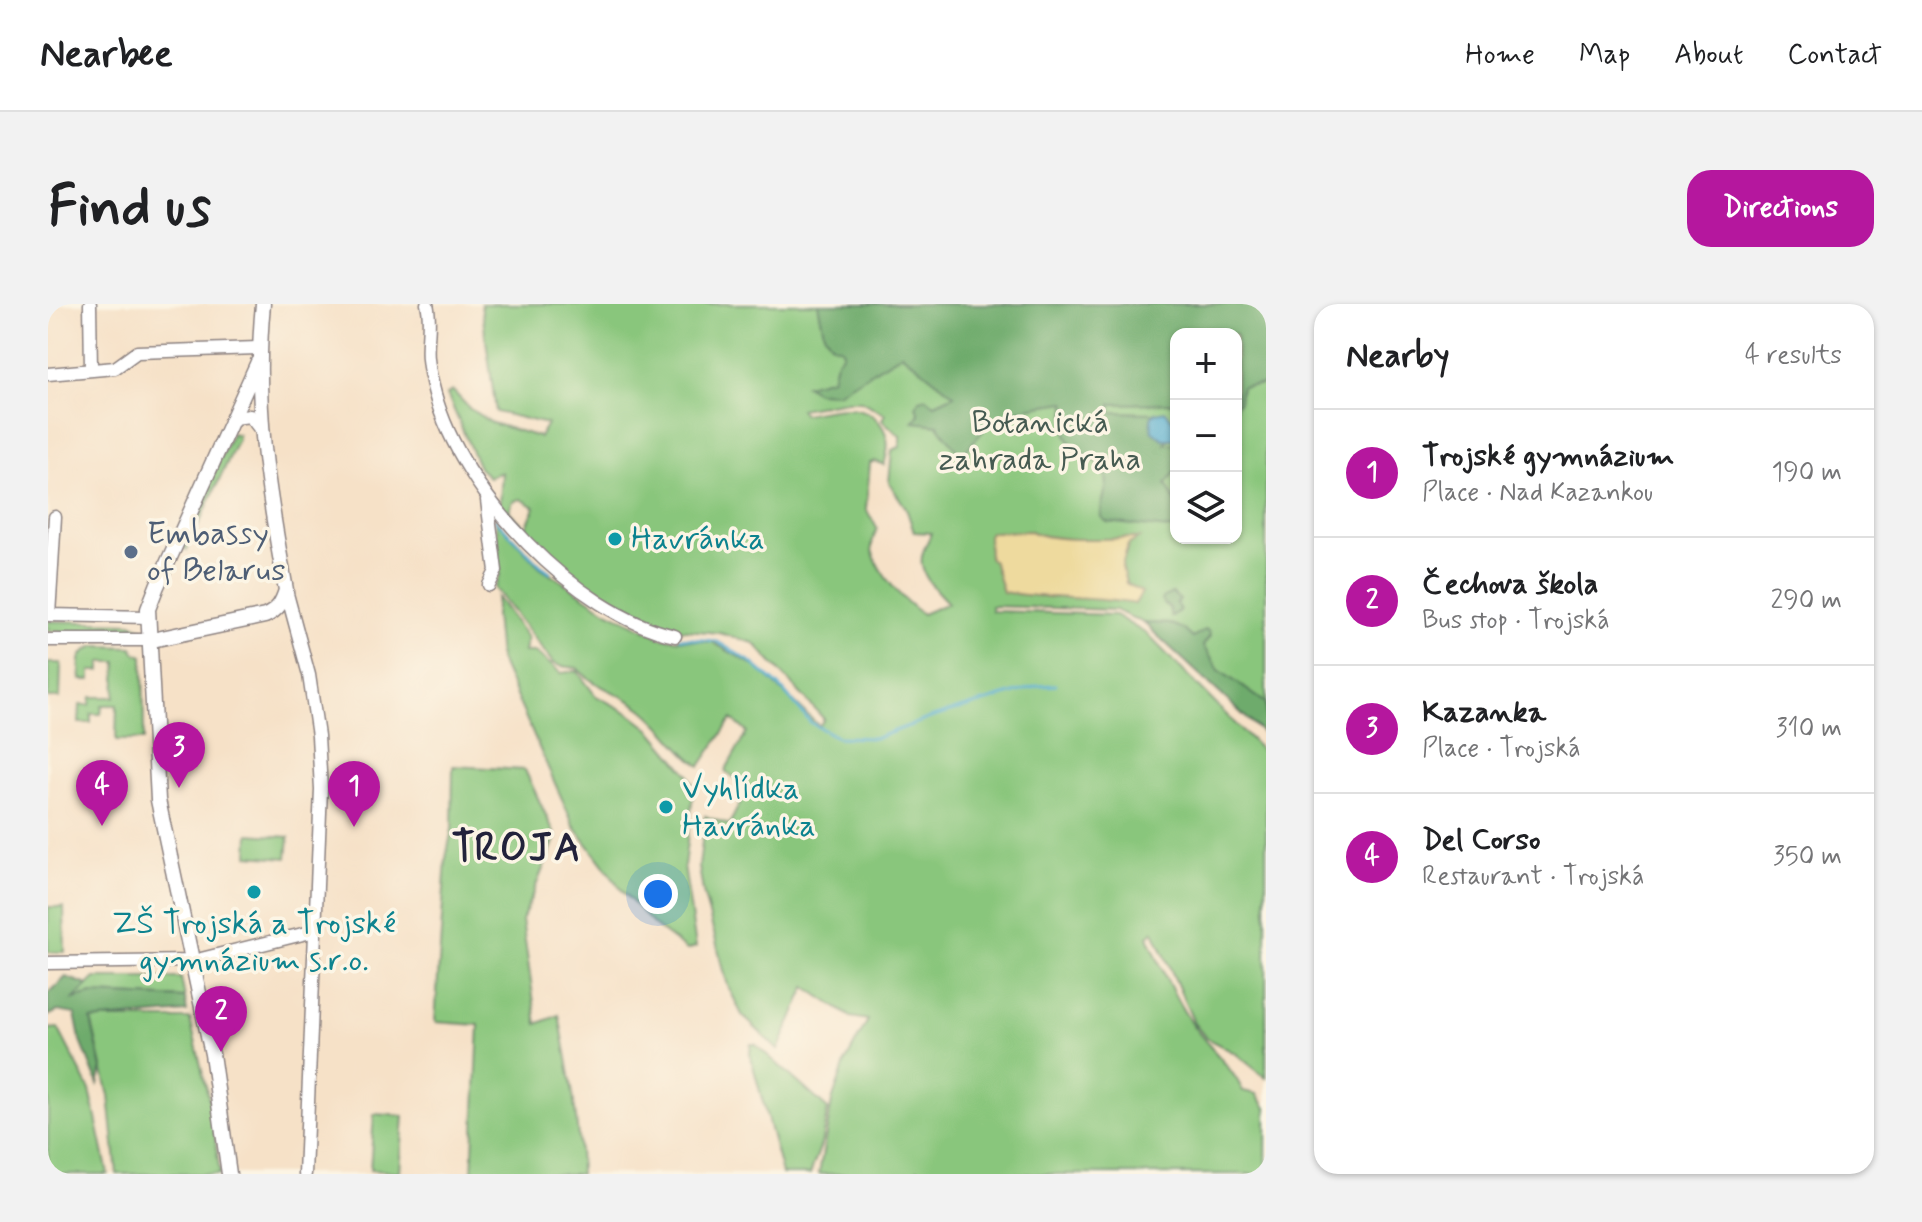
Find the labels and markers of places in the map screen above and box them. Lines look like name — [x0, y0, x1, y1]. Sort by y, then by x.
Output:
place label: Embassy of Belarus — [147, 513, 285, 592]
place label: Havránka — [631, 518, 765, 560]
marker: Havránka — [606, 530, 624, 548]
marker: Embassy of Belarus — [122, 543, 140, 561]
pin: 3 — [153, 722, 205, 788]
pin: 4 — [76, 760, 128, 826]
pin: 1 — [328, 761, 380, 827]
place label: Vyhlídka Havránka — [682, 768, 816, 847]
marker: Vyhlídka Havránka — [657, 798, 675, 816]
marker: ZŠ Trojská a Trojské gymnázium s.r.o. — [245, 883, 263, 901]
place label: ZŠ Trojská a Trojské gymnázium s.r.o. — [112, 903, 396, 982]
pin: 2 — [195, 986, 247, 1052]

